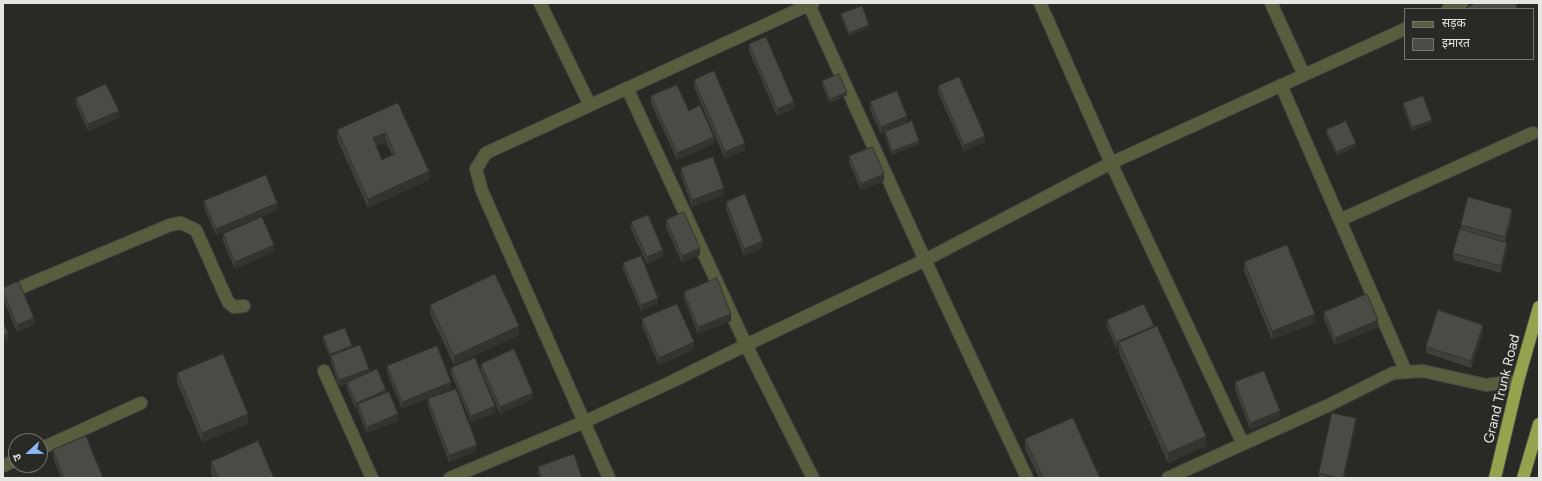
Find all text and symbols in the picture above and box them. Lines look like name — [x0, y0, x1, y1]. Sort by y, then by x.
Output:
legend — [1404, 8, 1534, 60]
text: सड़क — [1442, 16, 1466, 30]
text: इमारत — [1442, 36, 1470, 50]
street label: Grand Trunk Road — [1480, 333, 1524, 445]
north arrow — [8, 433, 48, 473]
text: उ — [10, 452, 25, 463]

